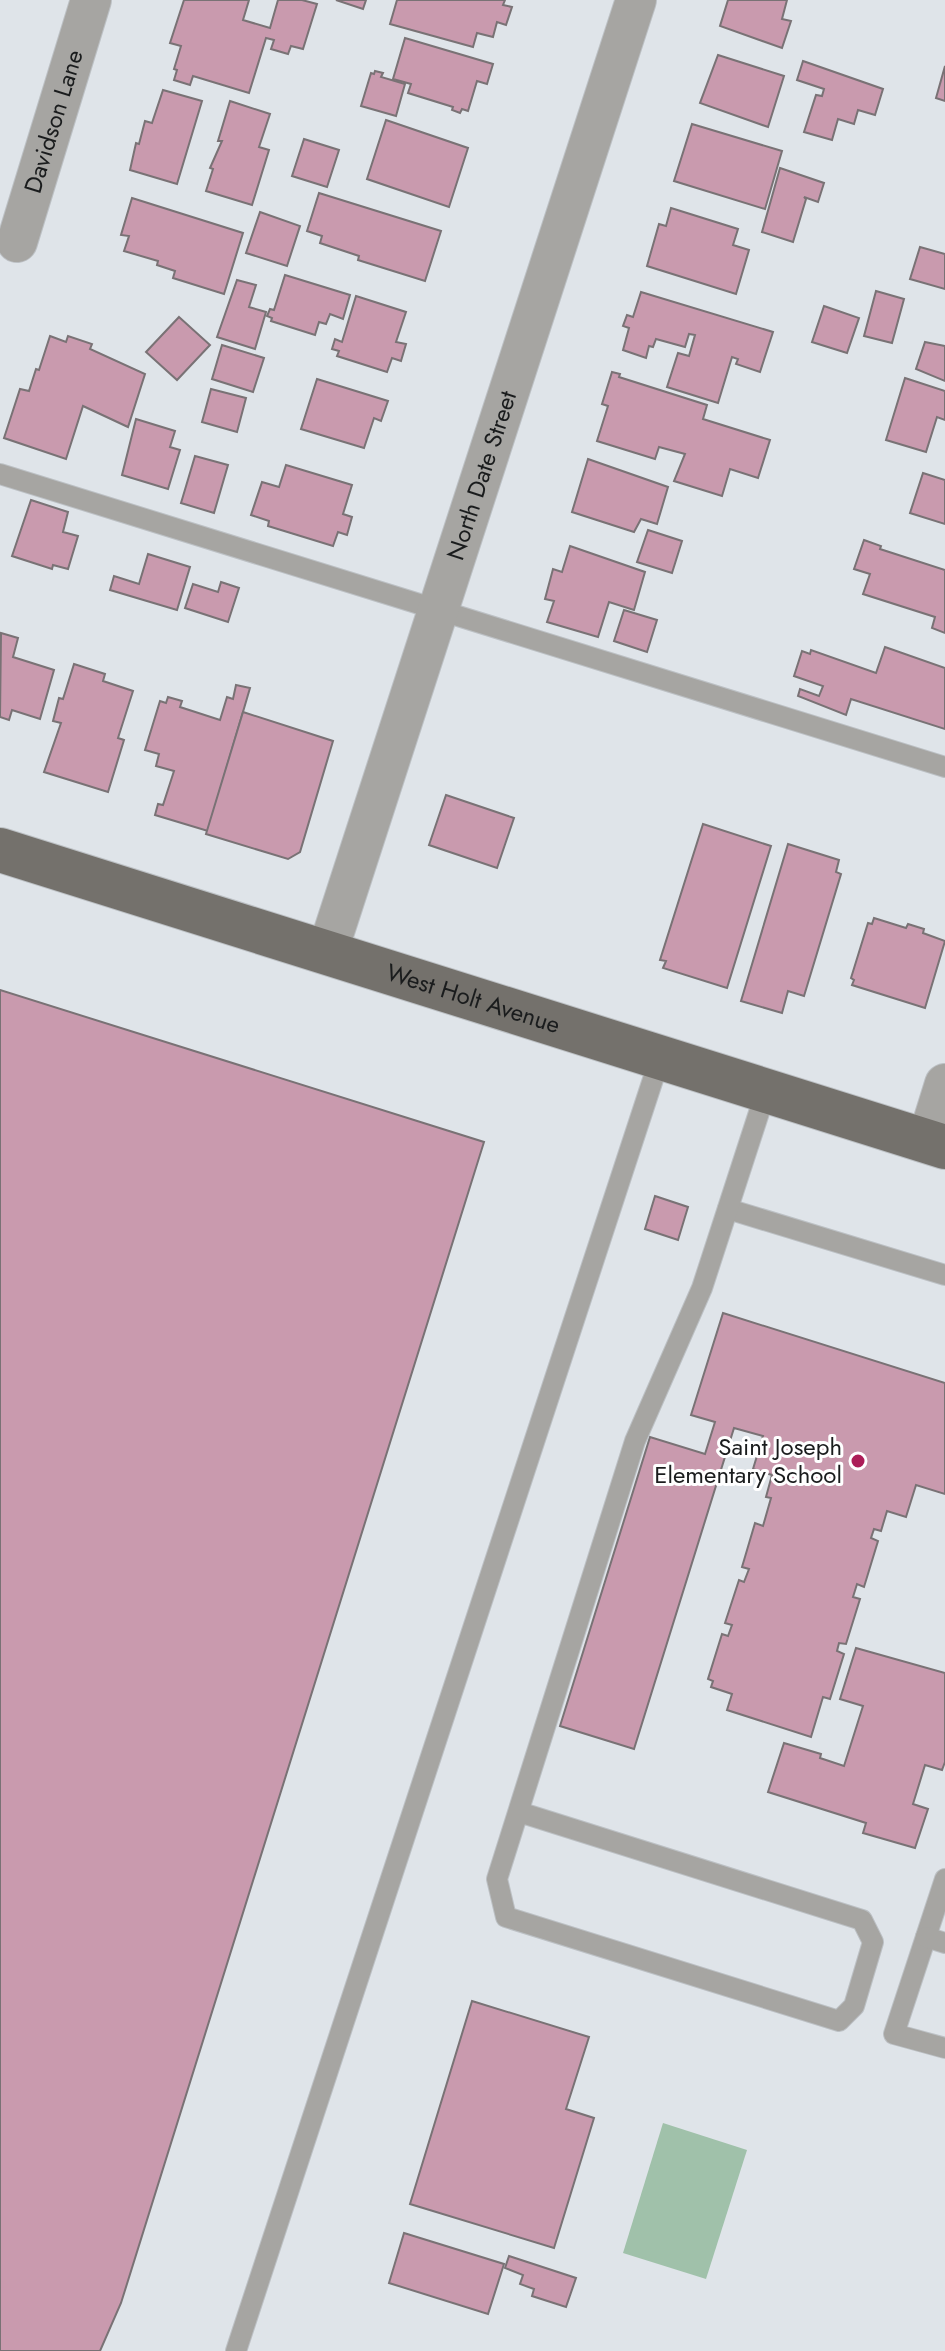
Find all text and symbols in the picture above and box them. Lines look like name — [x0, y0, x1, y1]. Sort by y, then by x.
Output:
street label: Davidson Lane — [15, 45, 92, 197]
street label: North Date Street — [438, 386, 525, 564]
street label: West Holt Avenue — [382, 954, 565, 1042]
place label: Saint Joseph Elementary School — [654, 1429, 842, 1492]
marker: Saint Joseph Elementary School — [849, 1452, 867, 1470]

